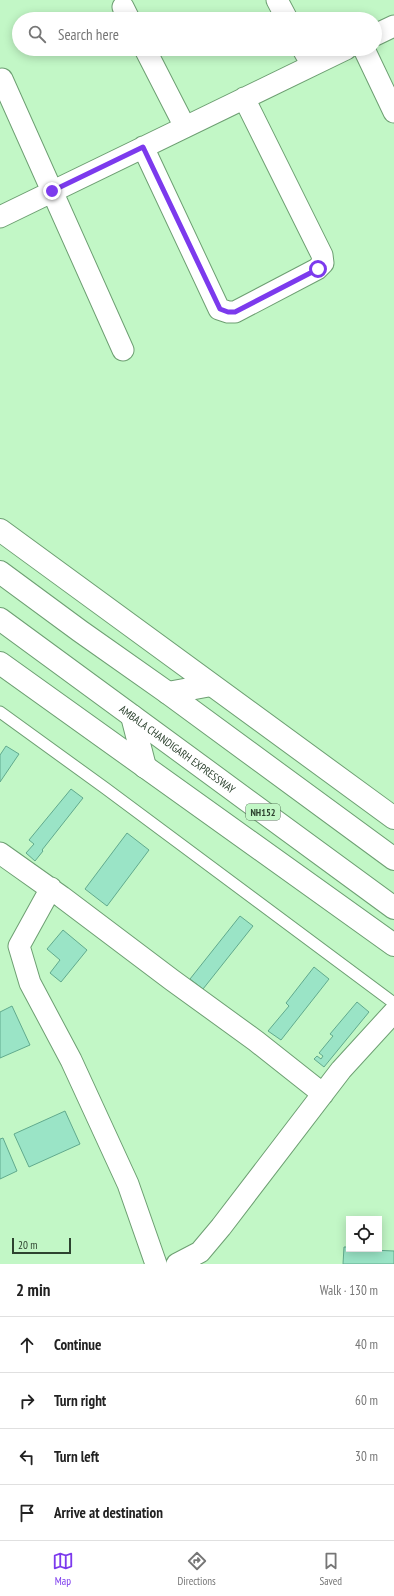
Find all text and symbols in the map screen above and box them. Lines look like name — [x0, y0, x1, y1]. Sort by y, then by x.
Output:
search box — [12, 12, 382, 56]
icon: search — [26, 23, 48, 45]
text: Search here — [58, 25, 119, 44]
route end — [43, 182, 61, 200]
route start — [309, 260, 327, 278]
street label: AMBALA CHANDIGARH EXPRESSWAY — [117, 702, 238, 796]
road number: NH152 — [246, 804, 280, 820]
map controls — [346, 1216, 382, 1252]
button: locate — [346, 1216, 382, 1252]
scale bar — [12, 1236, 71, 1255]
text: 20 m — [18, 1238, 37, 1252]
text: 2 min — [16, 1279, 50, 1301]
text: Walk · 130 m — [320, 1282, 378, 1299]
icon: ahead — [16, 1334, 38, 1356]
text: Continue — [54, 1335, 101, 1354]
text: 40 m — [355, 1336, 378, 1353]
icon: right — [16, 1390, 38, 1412]
text: Turn right — [54, 1391, 106, 1410]
text: 60 m — [355, 1392, 378, 1409]
icon: left — [16, 1446, 38, 1468]
text: Turn left — [54, 1447, 99, 1466]
text: 30 m — [355, 1448, 378, 1465]
icon: arrive — [16, 1502, 38, 1524]
text: Arrive at destination — [54, 1503, 163, 1522]
tab: Map — [52, 1550, 74, 1588]
tab: Directions — [178, 1550, 216, 1588]
tab: Saved — [319, 1550, 342, 1588]

